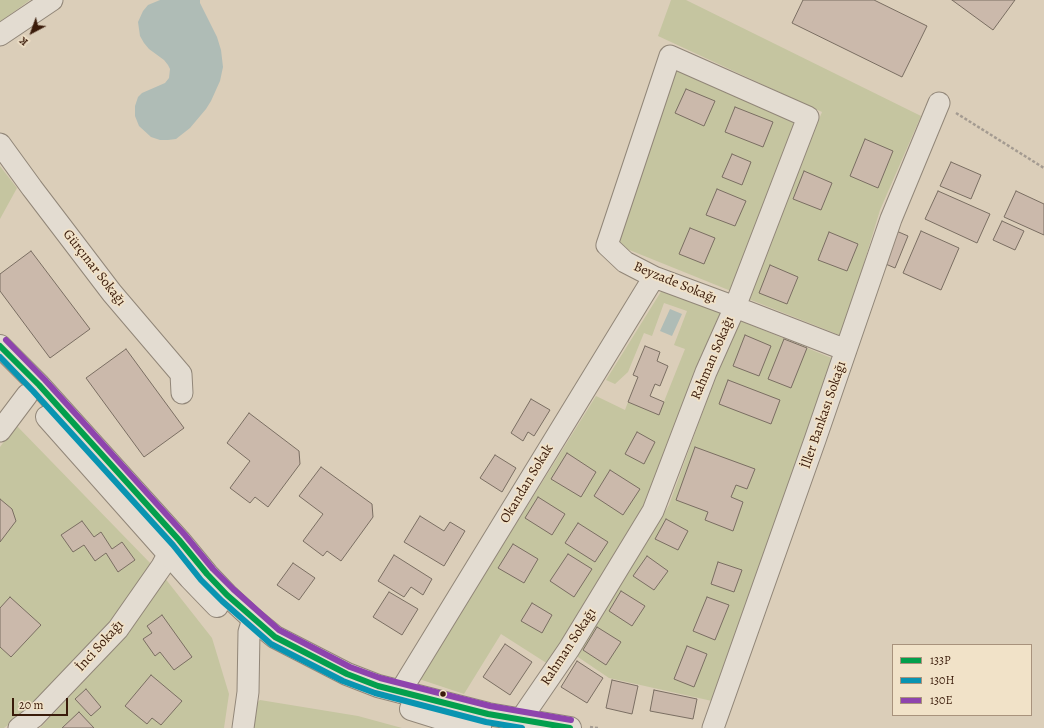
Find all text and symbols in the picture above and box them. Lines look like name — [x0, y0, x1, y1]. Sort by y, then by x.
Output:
north arrow — [12, 12, 52, 52]
text: K — [16, 33, 31, 49]
street label: Gürçınar Sokağı — [59, 226, 129, 310]
street label: Beyzade Sokağı — [631, 259, 719, 307]
street label: Rahman Sokağı — [688, 314, 738, 402]
street label: İller Bankası Sokağı — [798, 359, 850, 471]
street label: Okandan Sokak — [497, 441, 557, 527]
street label: Rahman Sokağı — [538, 605, 600, 689]
street label: İnci Sokağı — [73, 617, 127, 675]
legend — [892, 644, 1032, 716]
text: 133P — [930, 652, 951, 668]
text: 130H — [930, 672, 955, 688]
unlabelled marker — [438, 689, 448, 699]
scale bar — [14, 690, 70, 716]
text: 130E — [930, 692, 953, 708]
text: 20 m — [19, 697, 43, 713]

